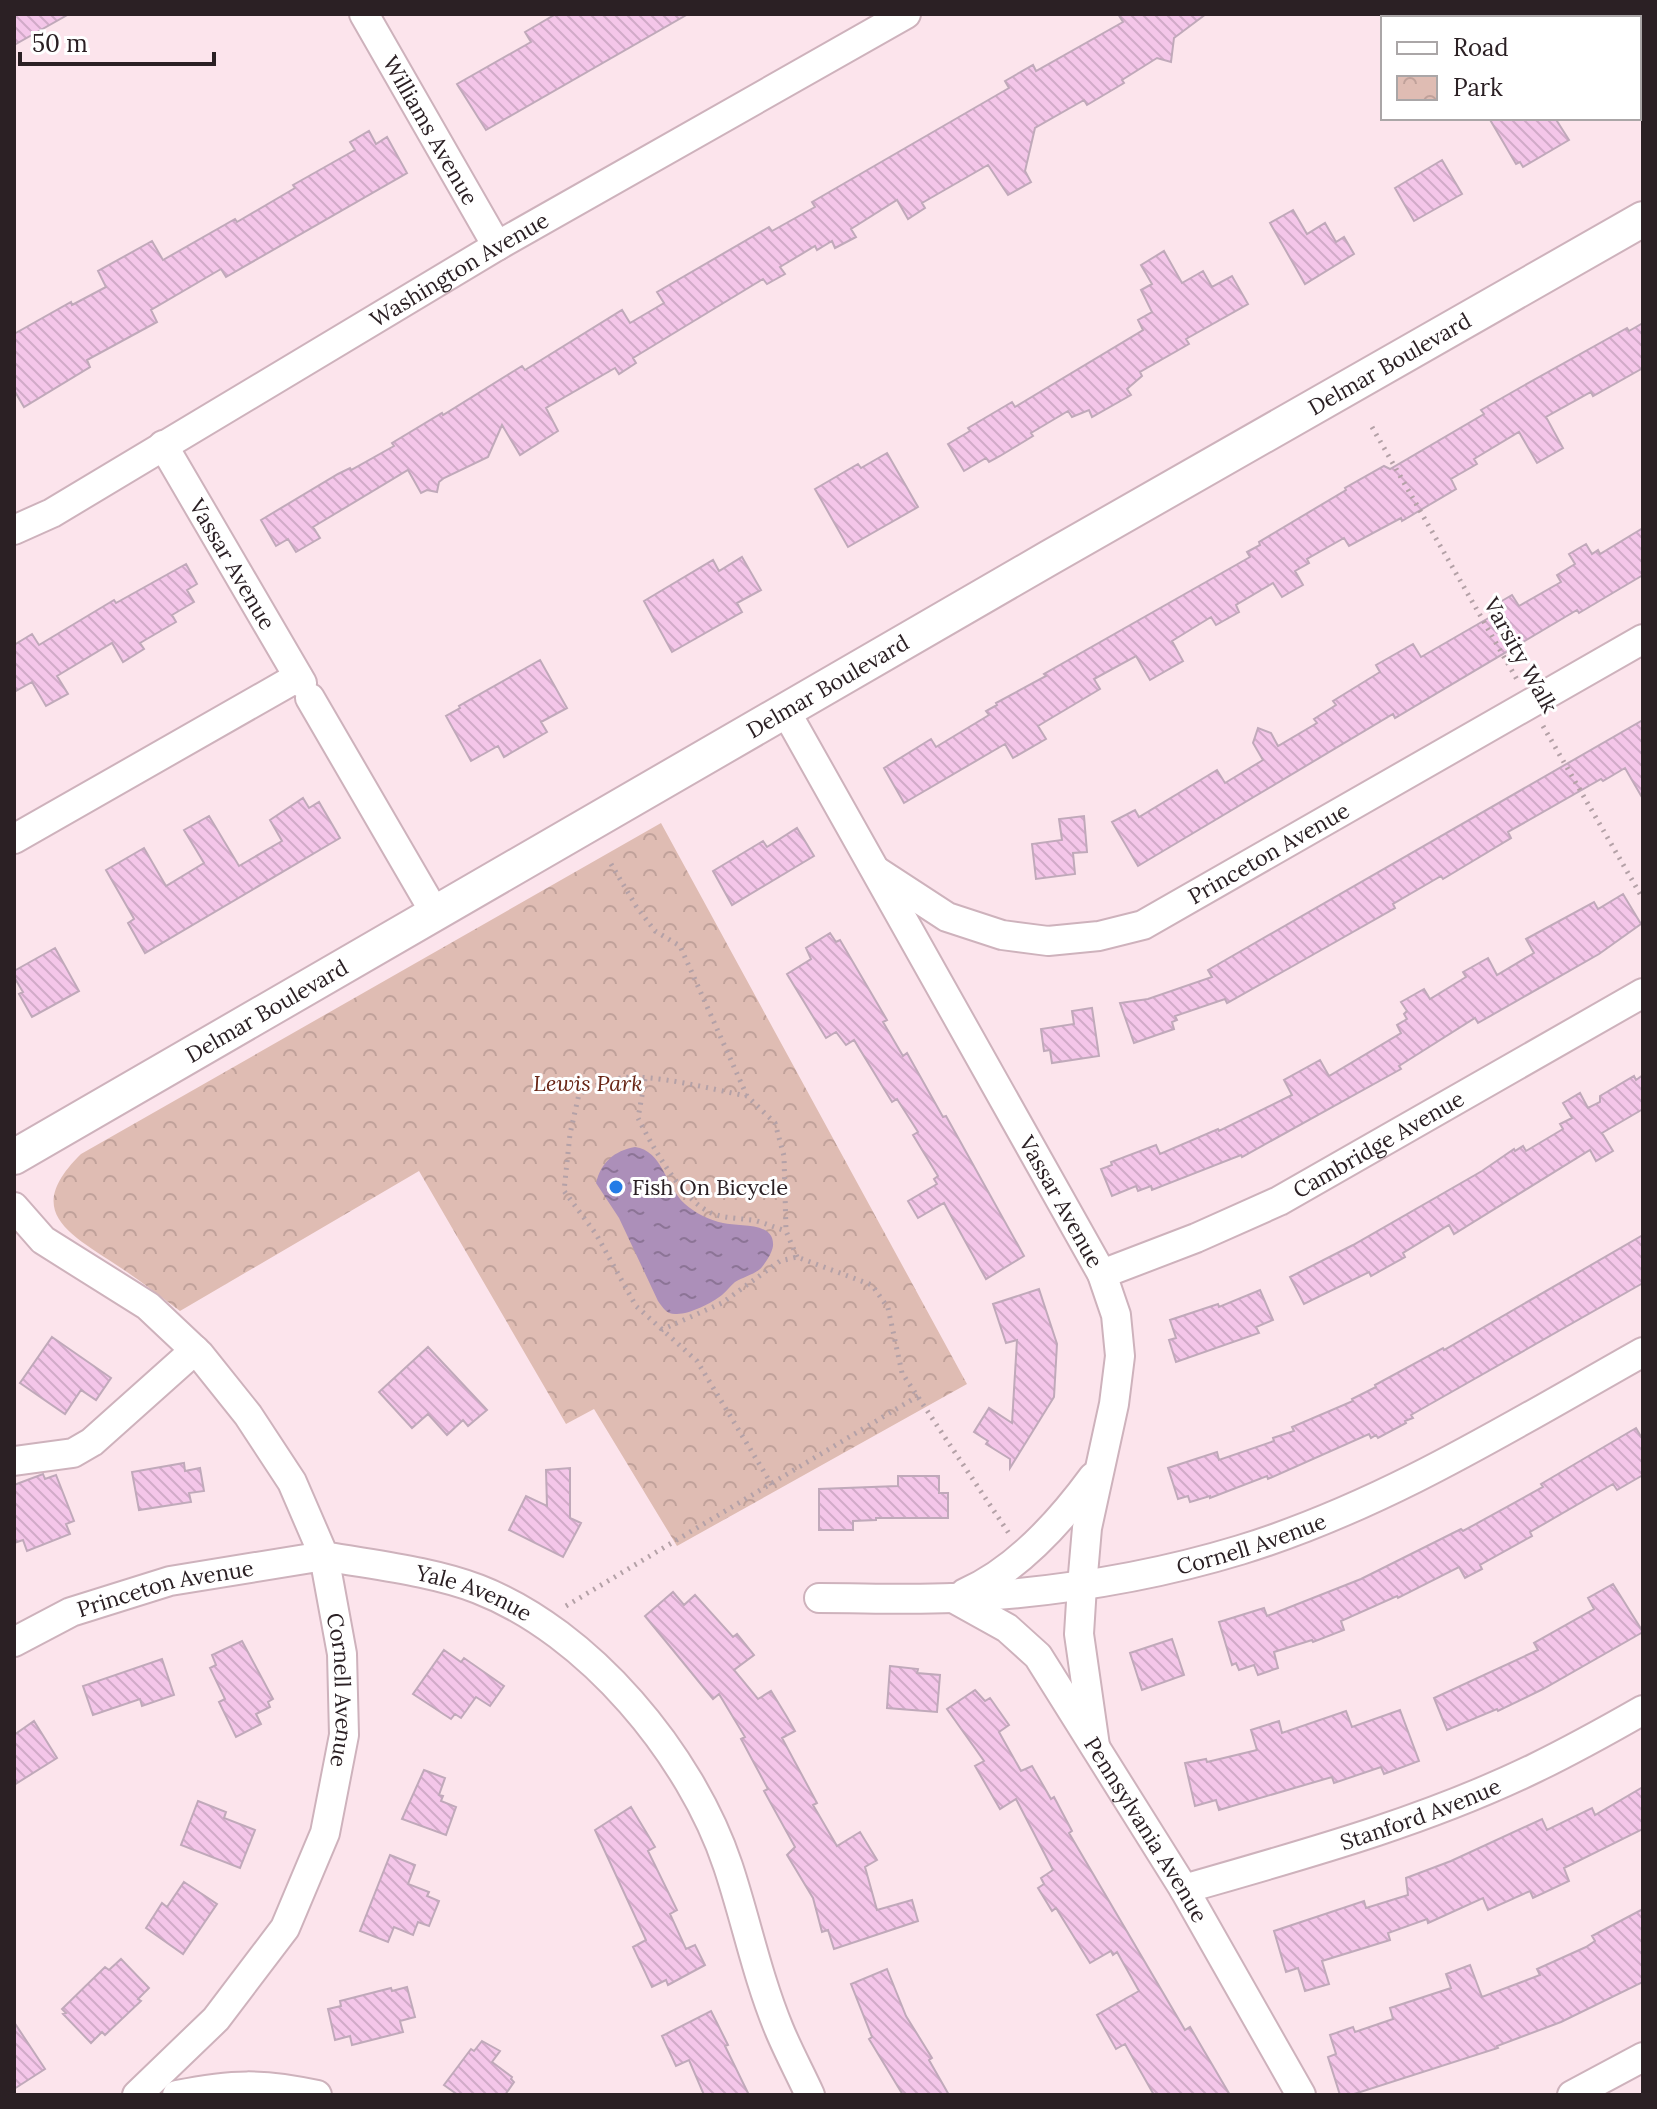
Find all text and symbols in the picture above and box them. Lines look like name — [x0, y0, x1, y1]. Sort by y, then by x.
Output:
scale bar — [20, 16, 214, 66]
legend — [1381, 16, 1641, 120]
text: 50 m — [32, 28, 88, 59]
text: Road — [1453, 32, 1509, 63]
street label: Williams Avenue — [377, 51, 485, 210]
text: Park — [1453, 72, 1503, 103]
street label: Washington Avenue — [365, 206, 553, 333]
street label: Delmar Boulevard — [1303, 306, 1476, 421]
street label: Vassar Avenue — [183, 493, 282, 635]
street label: Varsity Walk — [1477, 592, 1564, 718]
street label: Delmar Boulevard — [741, 628, 914, 744]
street label: Princeton Avenue — [1183, 796, 1354, 910]
street label: Delmar Boulevard — [181, 953, 353, 1069]
park label: Lewis Park — [533, 1069, 643, 1097]
street label: Cambridge Avenue — [1288, 1084, 1469, 1204]
street label: Vassar Avenue — [1013, 1130, 1110, 1273]
place label: Fish On Bicycle — [632, 1173, 788, 1201]
marker: Fish On Bicycle — [607, 1178, 625, 1196]
street label: Cornell Avenue — [1173, 1507, 1330, 1581]
street label: Princeton Avenue — [74, 1554, 256, 1623]
street label: Yale Avenue — [412, 1558, 537, 1627]
street label: Cornell Avenue — [321, 1611, 359, 1770]
street label: Pennsylvania Avenue — [1078, 1732, 1214, 1927]
street label: Stanford Avenue — [1337, 1772, 1505, 1856]

